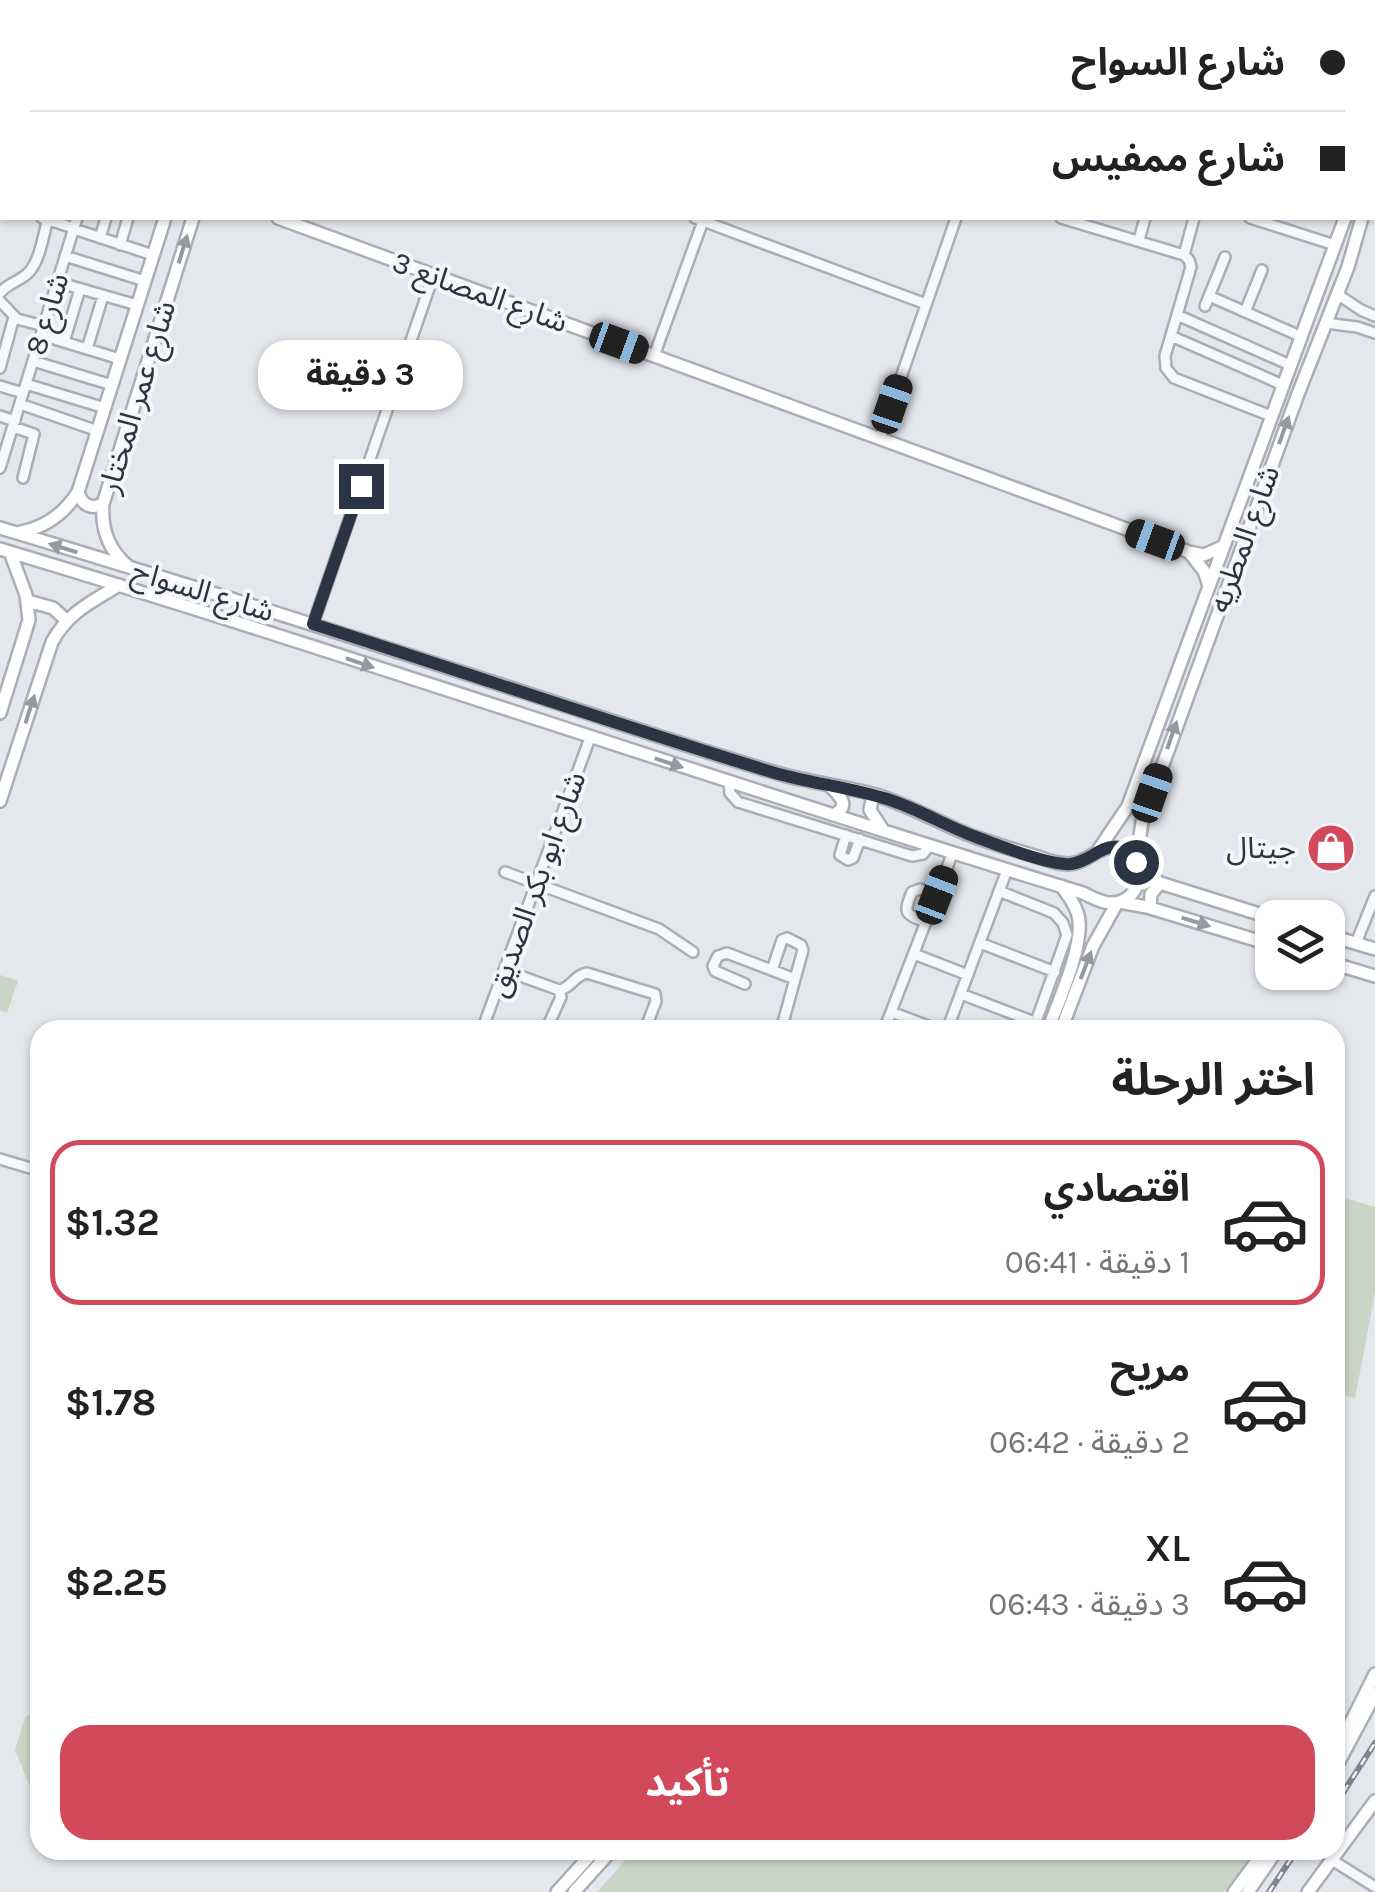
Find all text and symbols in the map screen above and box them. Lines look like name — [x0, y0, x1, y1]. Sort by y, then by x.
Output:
text: شارع السواح — [1071, 40, 1285, 85]
text: شارع ممفيس — [1052, 136, 1285, 181]
one-way arrow — [176, 234, 191, 264]
street label: شارع المصانع 3 — [386, 244, 573, 344]
street label: شارع 8 — [18, 269, 80, 361]
street label: شارع عمر المختار — [90, 296, 187, 500]
car — [586, 319, 652, 367]
callout: 3 دقيقة — [258, 341, 464, 411]
text: 3 دقيقة — [306, 356, 415, 393]
car — [868, 371, 916, 437]
one-way arrow — [1277, 415, 1292, 445]
street label: شارع المطريه — [1201, 461, 1291, 619]
route end — [339, 464, 384, 509]
car — [1122, 516, 1188, 564]
one-way arrow — [48, 540, 78, 555]
street label: شارع السواح — [127, 552, 278, 633]
one-way arrow — [345, 657, 375, 672]
one-way arrow — [24, 693, 39, 723]
one-way arrow — [1165, 720, 1180, 750]
one-way arrow — [654, 756, 685, 771]
car — [1128, 760, 1176, 826]
street label: شارع ابو بكر الصديق — [479, 766, 597, 1003]
shop icon: جيتال — [1305, 822, 1357, 874]
place label: جيتال — [1226, 830, 1296, 866]
route start — [1114, 840, 1159, 885]
car — [912, 862, 962, 928]
map controls — [1255, 900, 1345, 990]
button: layers — [1255, 900, 1345, 990]
one-way arrow — [1182, 915, 1212, 930]
one-way arrow — [1079, 950, 1094, 980]
text: اختر الرحلة — [1111, 1054, 1315, 1106]
text: اقتصادي — [1044, 1166, 1190, 1211]
icon: car — [1220, 1178, 1310, 1268]
text: $1.32 — [65, 1200, 160, 1245]
text: 1 دقيقة · 06:41 — [1005, 1244, 1190, 1281]
text: مريح — [1110, 1346, 1190, 1391]
icon: car — [1220, 1358, 1310, 1448]
text: $1.78 — [65, 1380, 156, 1425]
text: 2 دقيقة · 06:42 — [989, 1424, 1190, 1461]
text: XL — [1145, 1526, 1190, 1571]
icon: car — [1220, 1538, 1310, 1628]
text: $2.25 — [65, 1560, 167, 1605]
text: 3 دقيقة · 06:43 — [988, 1586, 1190, 1623]
button: تأكيد — [60, 1725, 1315, 1840]

